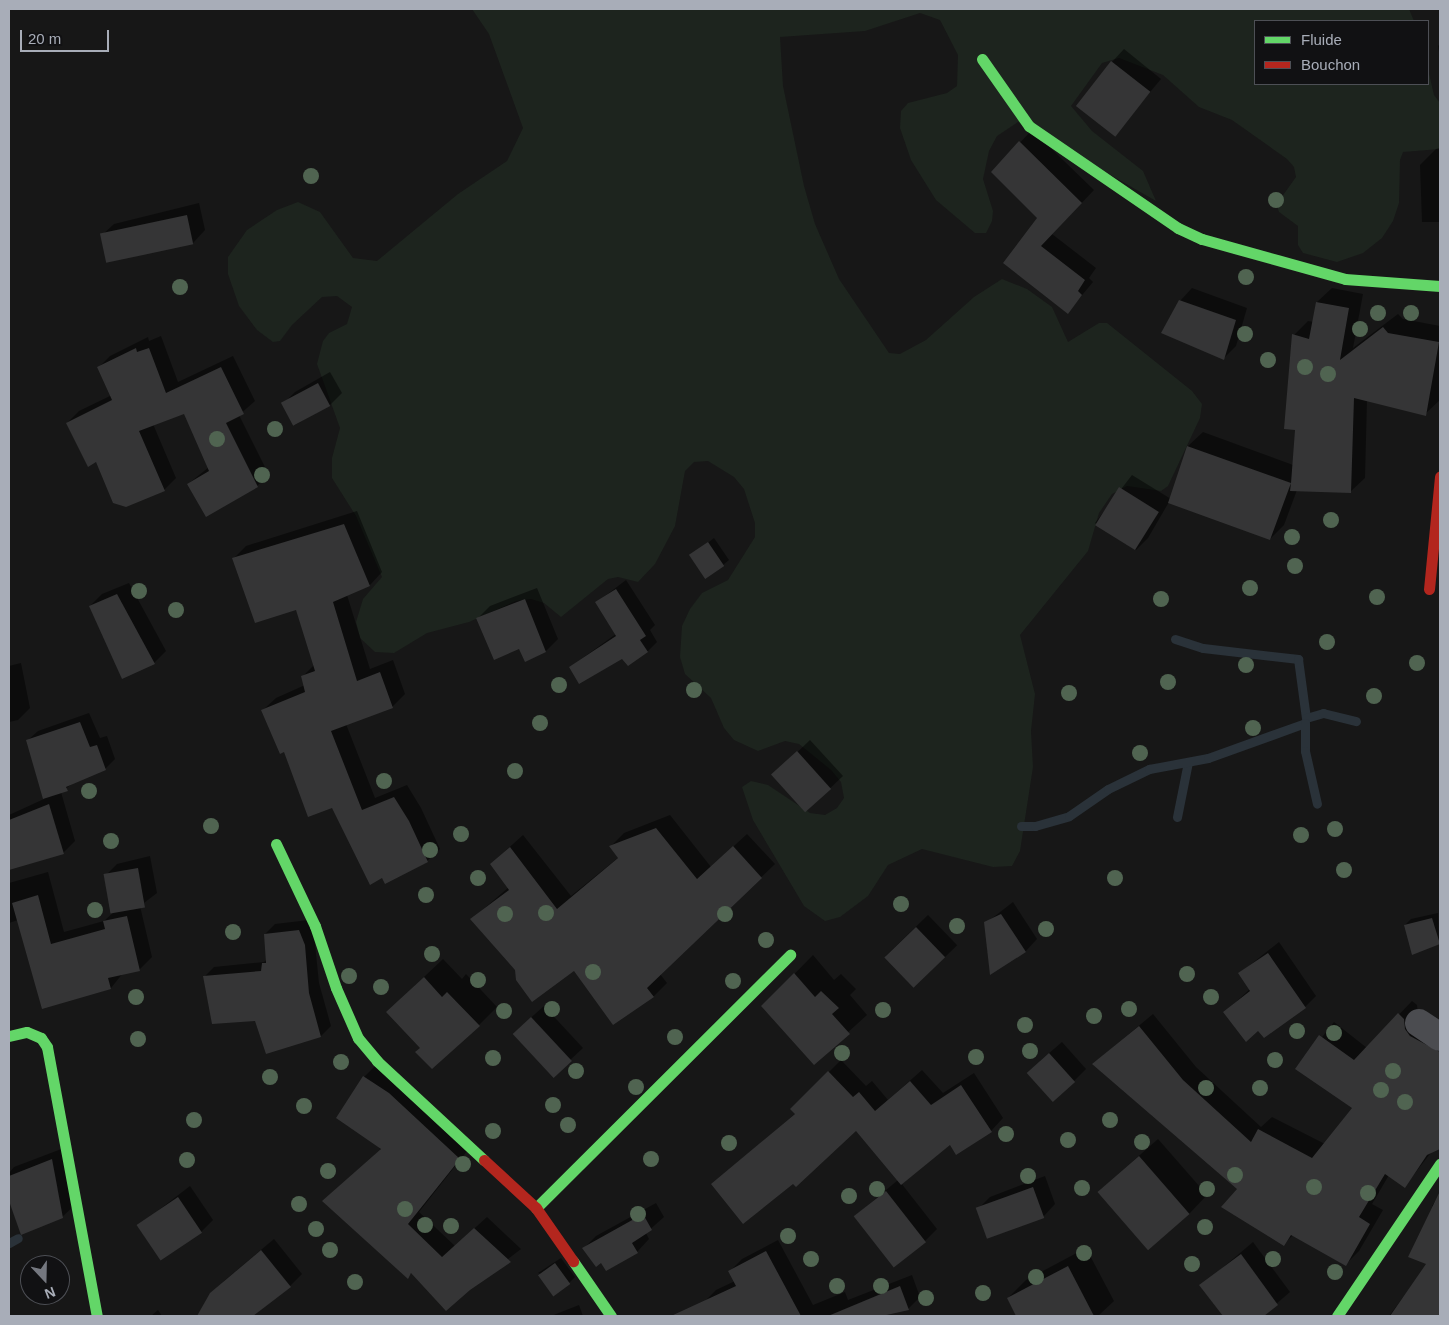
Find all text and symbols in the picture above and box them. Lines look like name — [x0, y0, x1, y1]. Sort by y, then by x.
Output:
scale bar — [22, 20, 111, 52]
legend — [1254, 20, 1429, 85]
text: 20 m — [28, 30, 61, 47]
text: Fluide — [1301, 31, 1342, 48]
text: Bouchon — [1301, 56, 1360, 73]
north arrow — [20, 1255, 70, 1305]
text: N — [42, 1284, 58, 1302]

